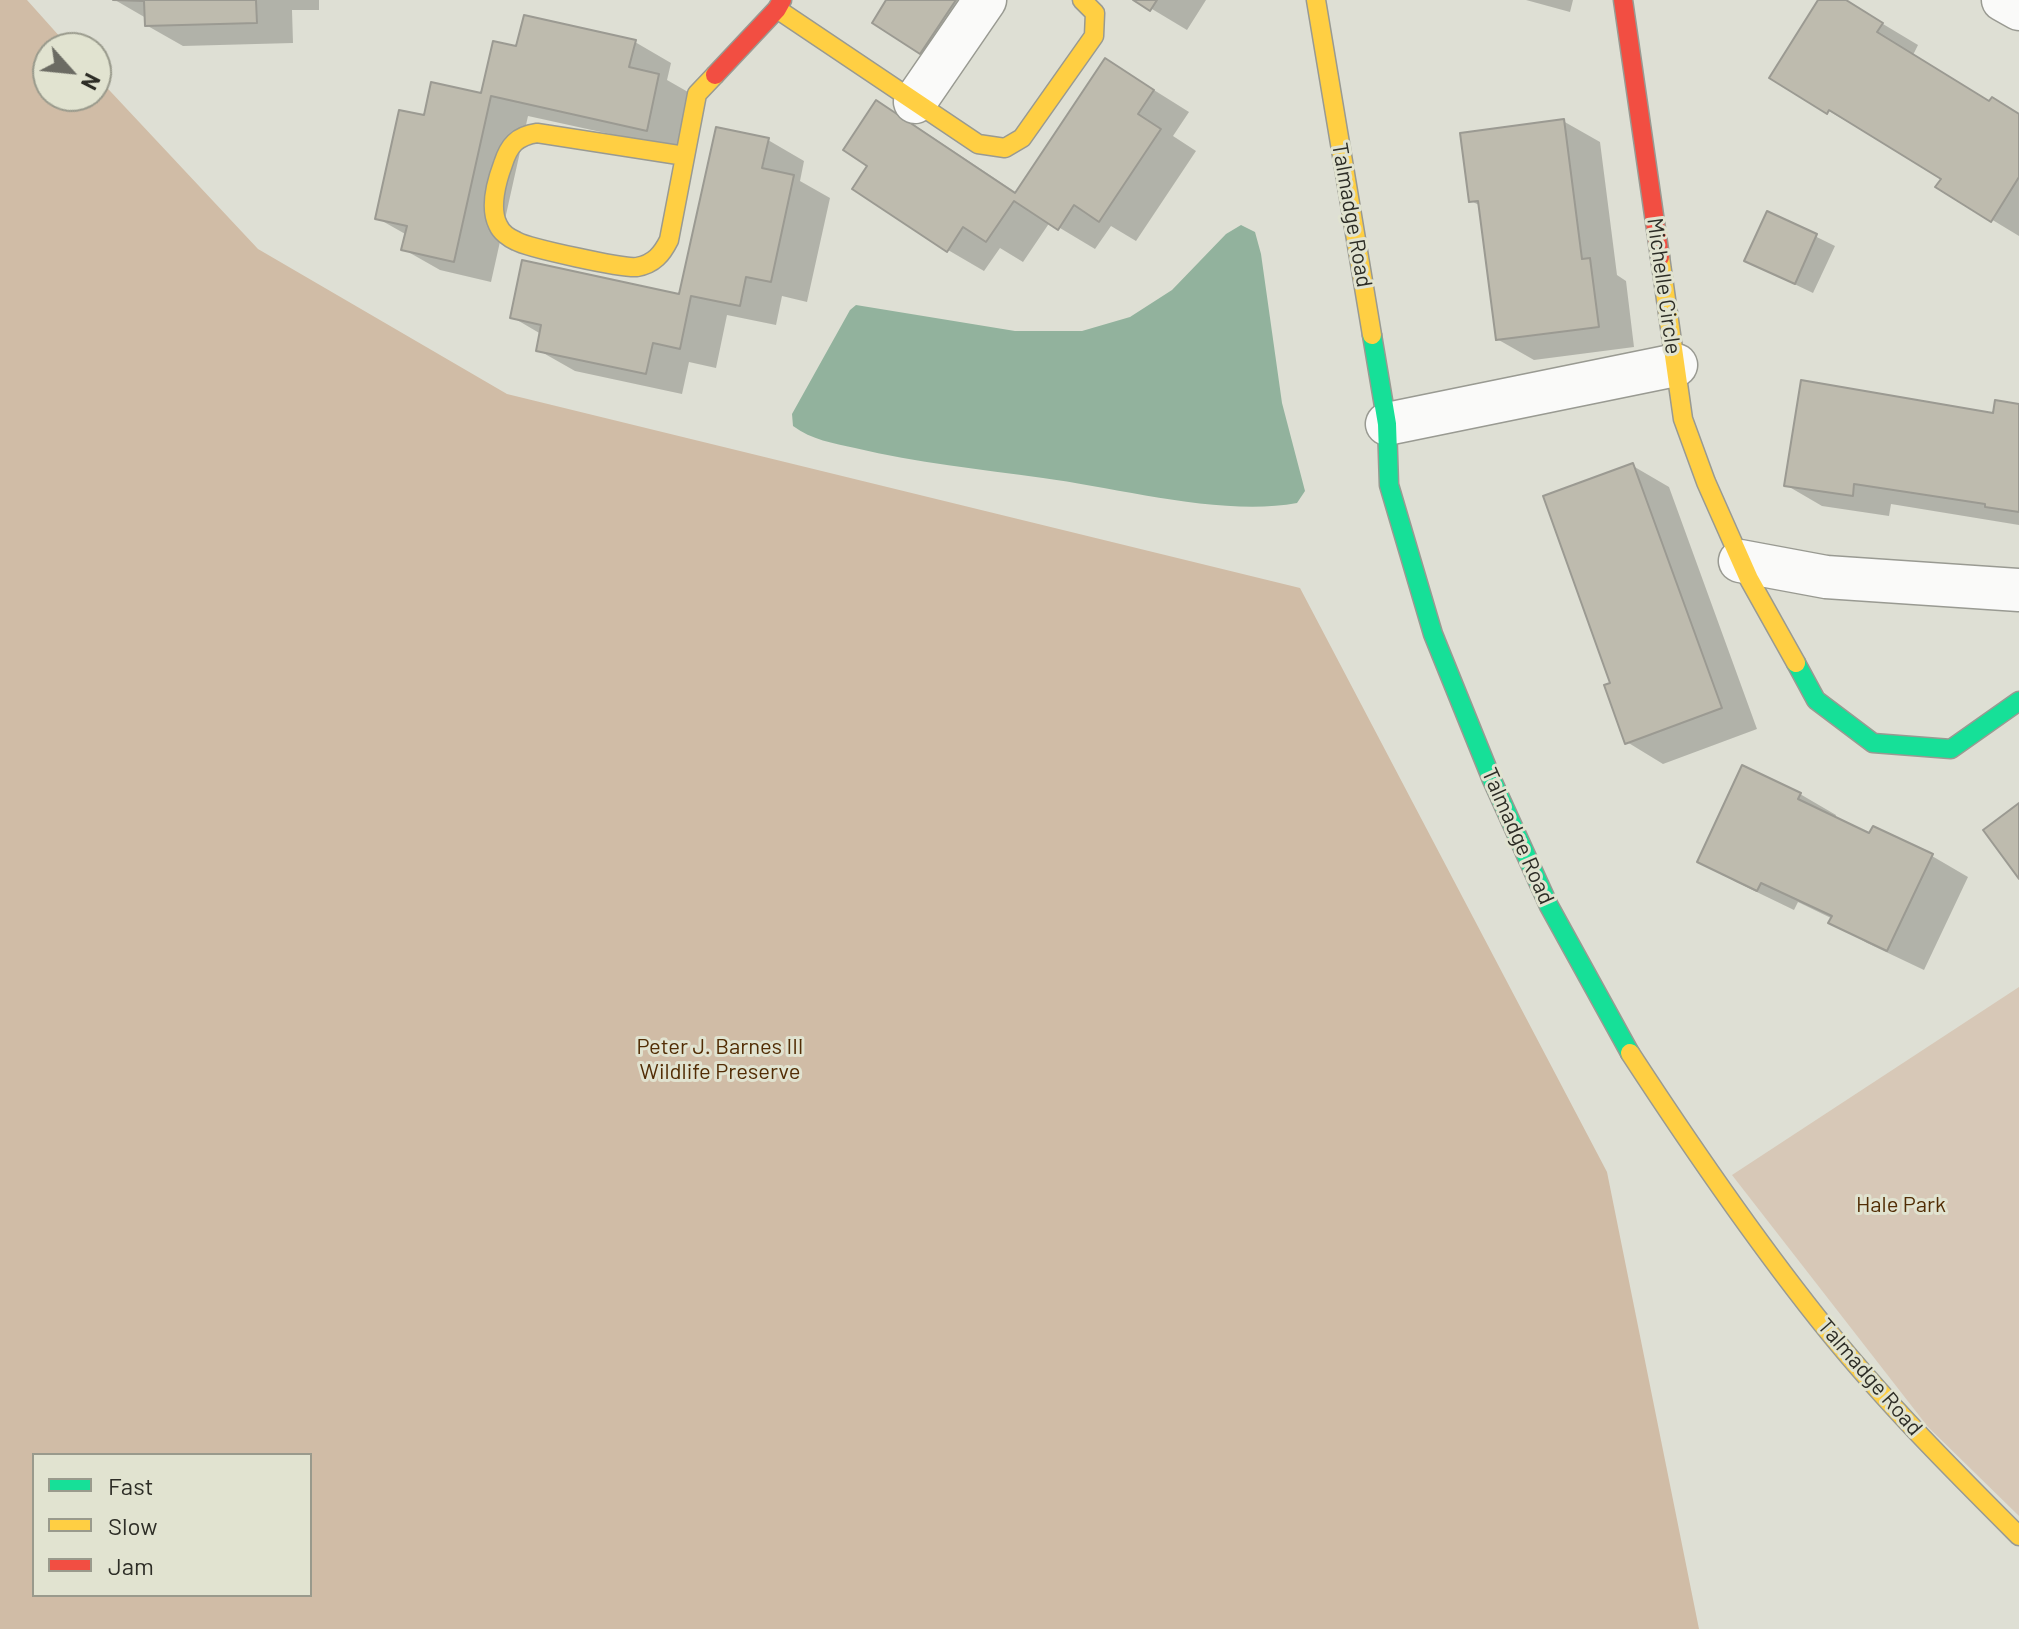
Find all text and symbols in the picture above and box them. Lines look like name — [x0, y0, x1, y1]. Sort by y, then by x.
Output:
north arrow — [32, 32, 112, 112]
text: N — [77, 70, 107, 94]
street label: Talmadge Road — [1326, 141, 1378, 289]
street label: Michelle Circle — [1641, 216, 1687, 356]
street label: Talmadge Road — [1476, 764, 1560, 908]
park label: Peter J. Barnes III Wildlife Preserve — [636, 1034, 804, 1086]
park label: Hale Park — [1856, 1192, 1946, 1218]
street label: Talmadge Road — [1812, 1313, 1928, 1441]
legend — [32, 1453, 312, 1597]
text: Fast — [108, 1471, 153, 1500]
text: Slow — [108, 1511, 157, 1540]
text: Jam — [108, 1551, 154, 1580]

